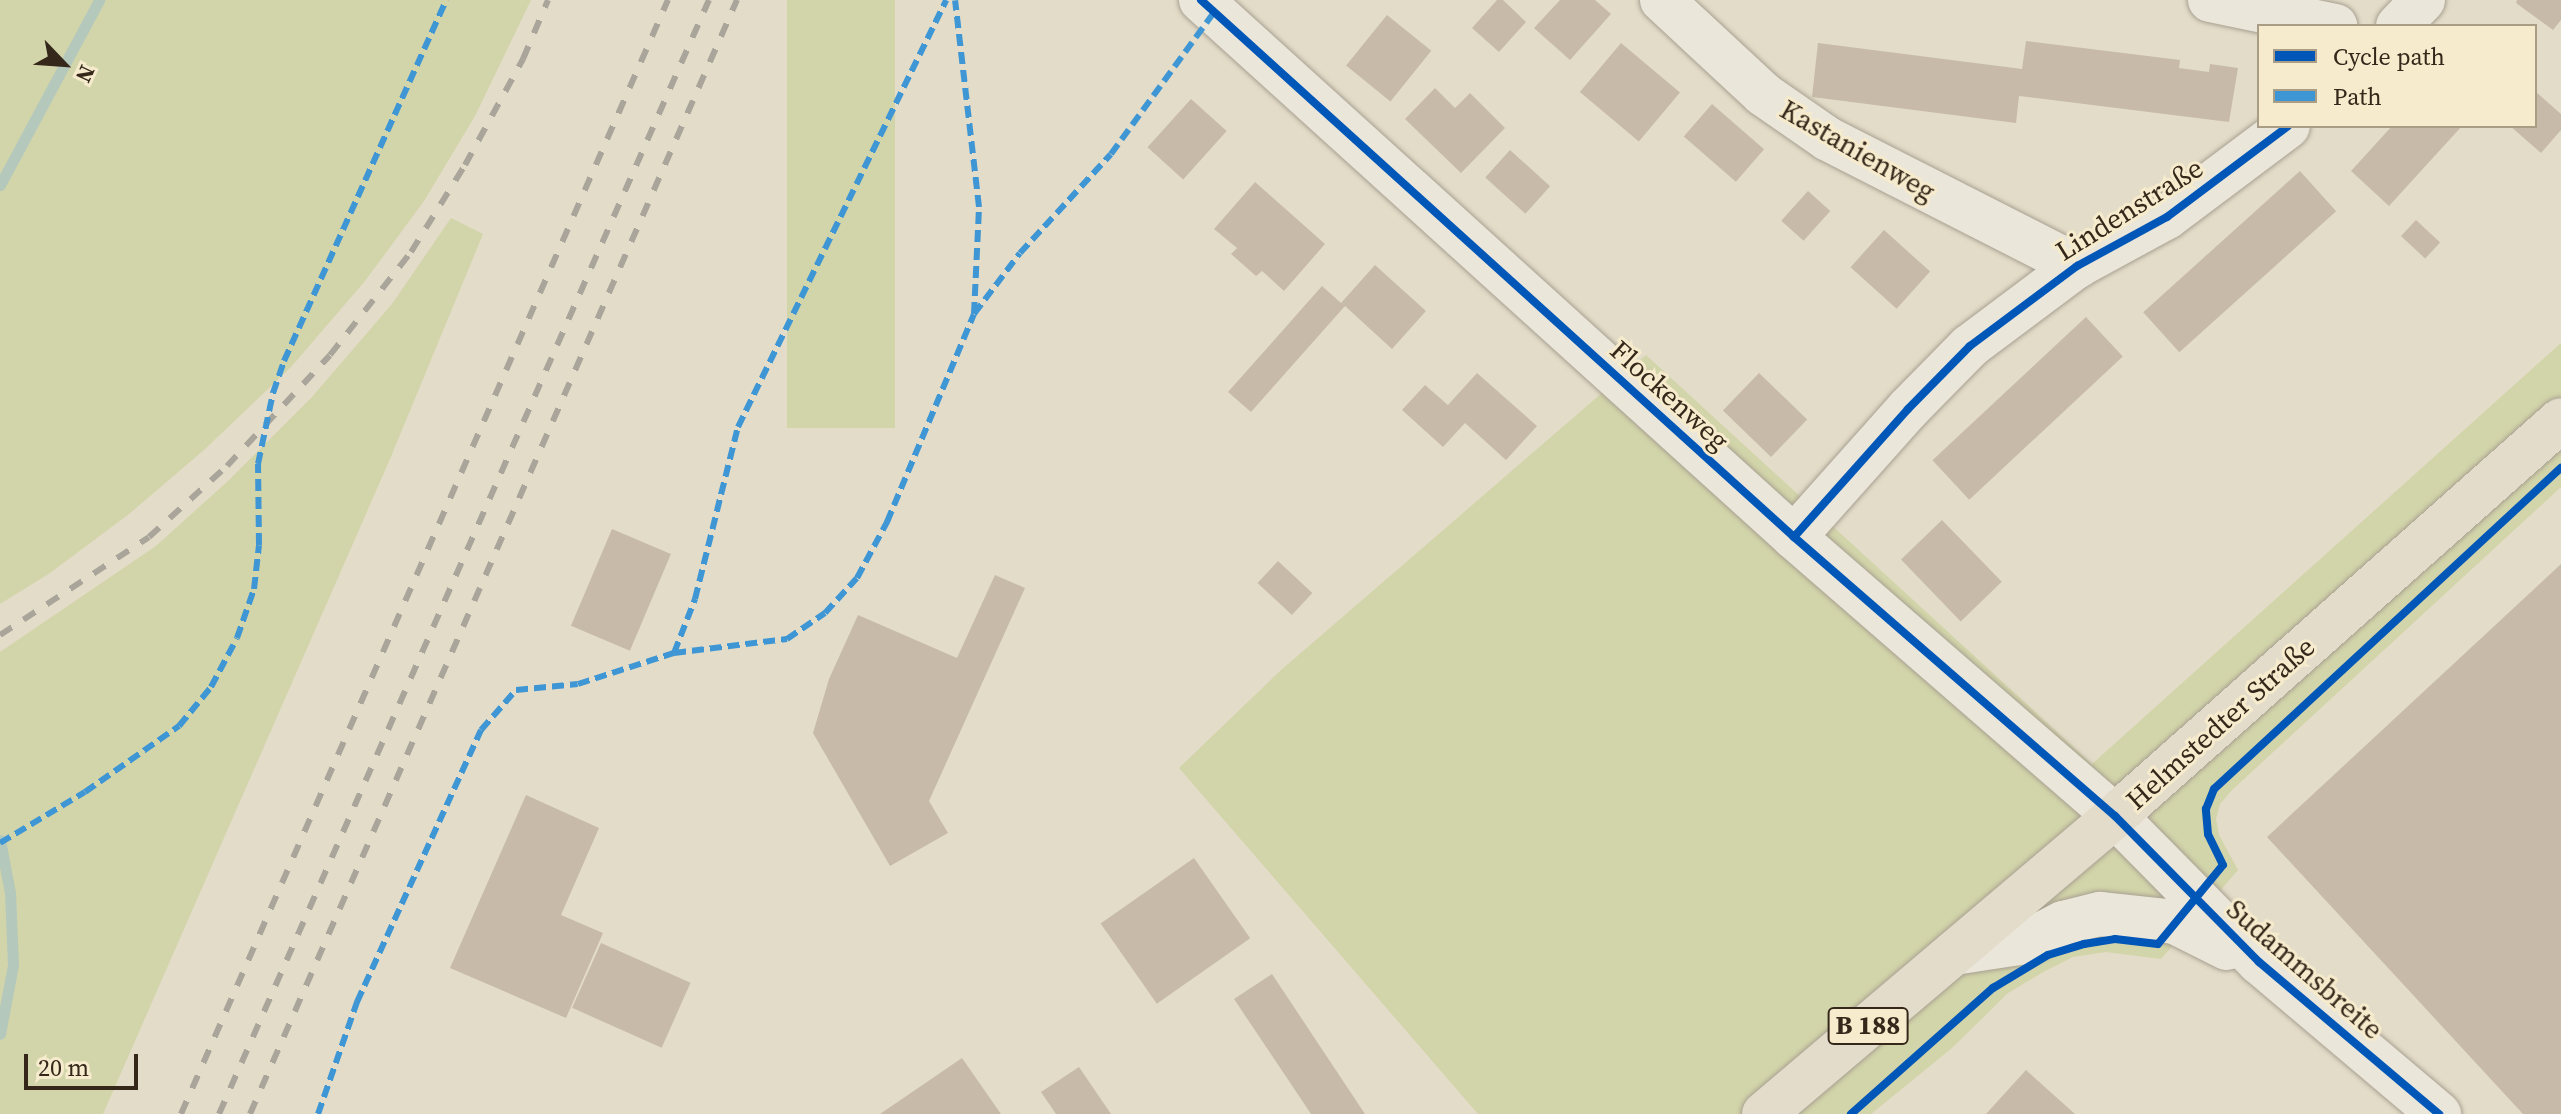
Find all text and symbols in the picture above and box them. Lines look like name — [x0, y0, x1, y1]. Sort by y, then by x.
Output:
north arrow — [24, 24, 104, 104]
legend — [2257, 24, 2537, 128]
text: Cycle path — [2333, 40, 2445, 73]
text: N — [69, 61, 103, 88]
text: Path — [2333, 80, 2382, 113]
street label: Kastanienweg — [1775, 92, 1941, 208]
street label: Lindenstraße — [2049, 150, 2209, 268]
street label: Flockenweg — [1604, 333, 1736, 457]
street label: Helmstedter Straße — [2119, 630, 2321, 816]
street label: Sudammsbreite — [2220, 892, 2390, 1046]
road number: B 188 — [1826, 1004, 1910, 1048]
scale bar — [28, 1038, 142, 1088]
text: 20 m — [38, 1051, 89, 1084]

